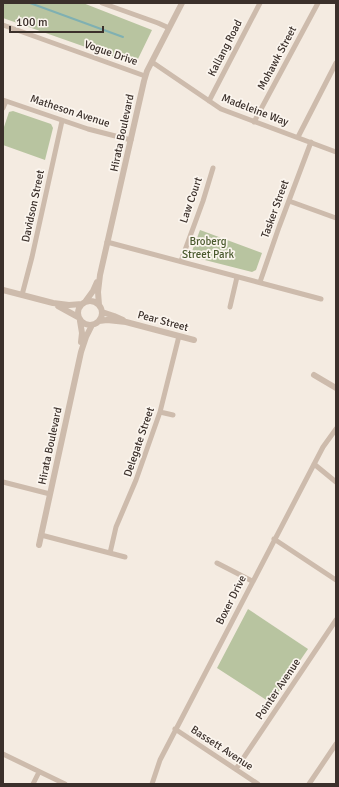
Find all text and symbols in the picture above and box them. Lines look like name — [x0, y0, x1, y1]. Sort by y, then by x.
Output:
scale bar — [10, 8, 103, 34]
text: 100 m — [16, 15, 48, 30]
street label: Kallang Road — [205, 17, 245, 79]
street label: Mohawk Street — [255, 24, 299, 92]
street label: Vogue Drive — [82, 38, 140, 68]
street label: Madeleine Way — [220, 91, 291, 129]
street label: Matheson Avenue — [28, 92, 112, 130]
street label: Hirata Boulevard — [107, 93, 137, 173]
street label: Davidson Street — [19, 168, 47, 243]
street label: Law Court — [177, 175, 205, 225]
street label: Tasker Street — [258, 178, 292, 240]
park label: Broberg Street Park — [182, 235, 235, 261]
street label: Pear Street — [136, 308, 190, 334]
street label: Delegate Street — [121, 405, 157, 479]
street label: Hirata Boulevard — [35, 406, 65, 486]
street label: Boxer Drive — [213, 573, 249, 627]
street label: Pointer Avenue — [253, 656, 303, 722]
street label: Bassett Avenue — [188, 723, 256, 773]

